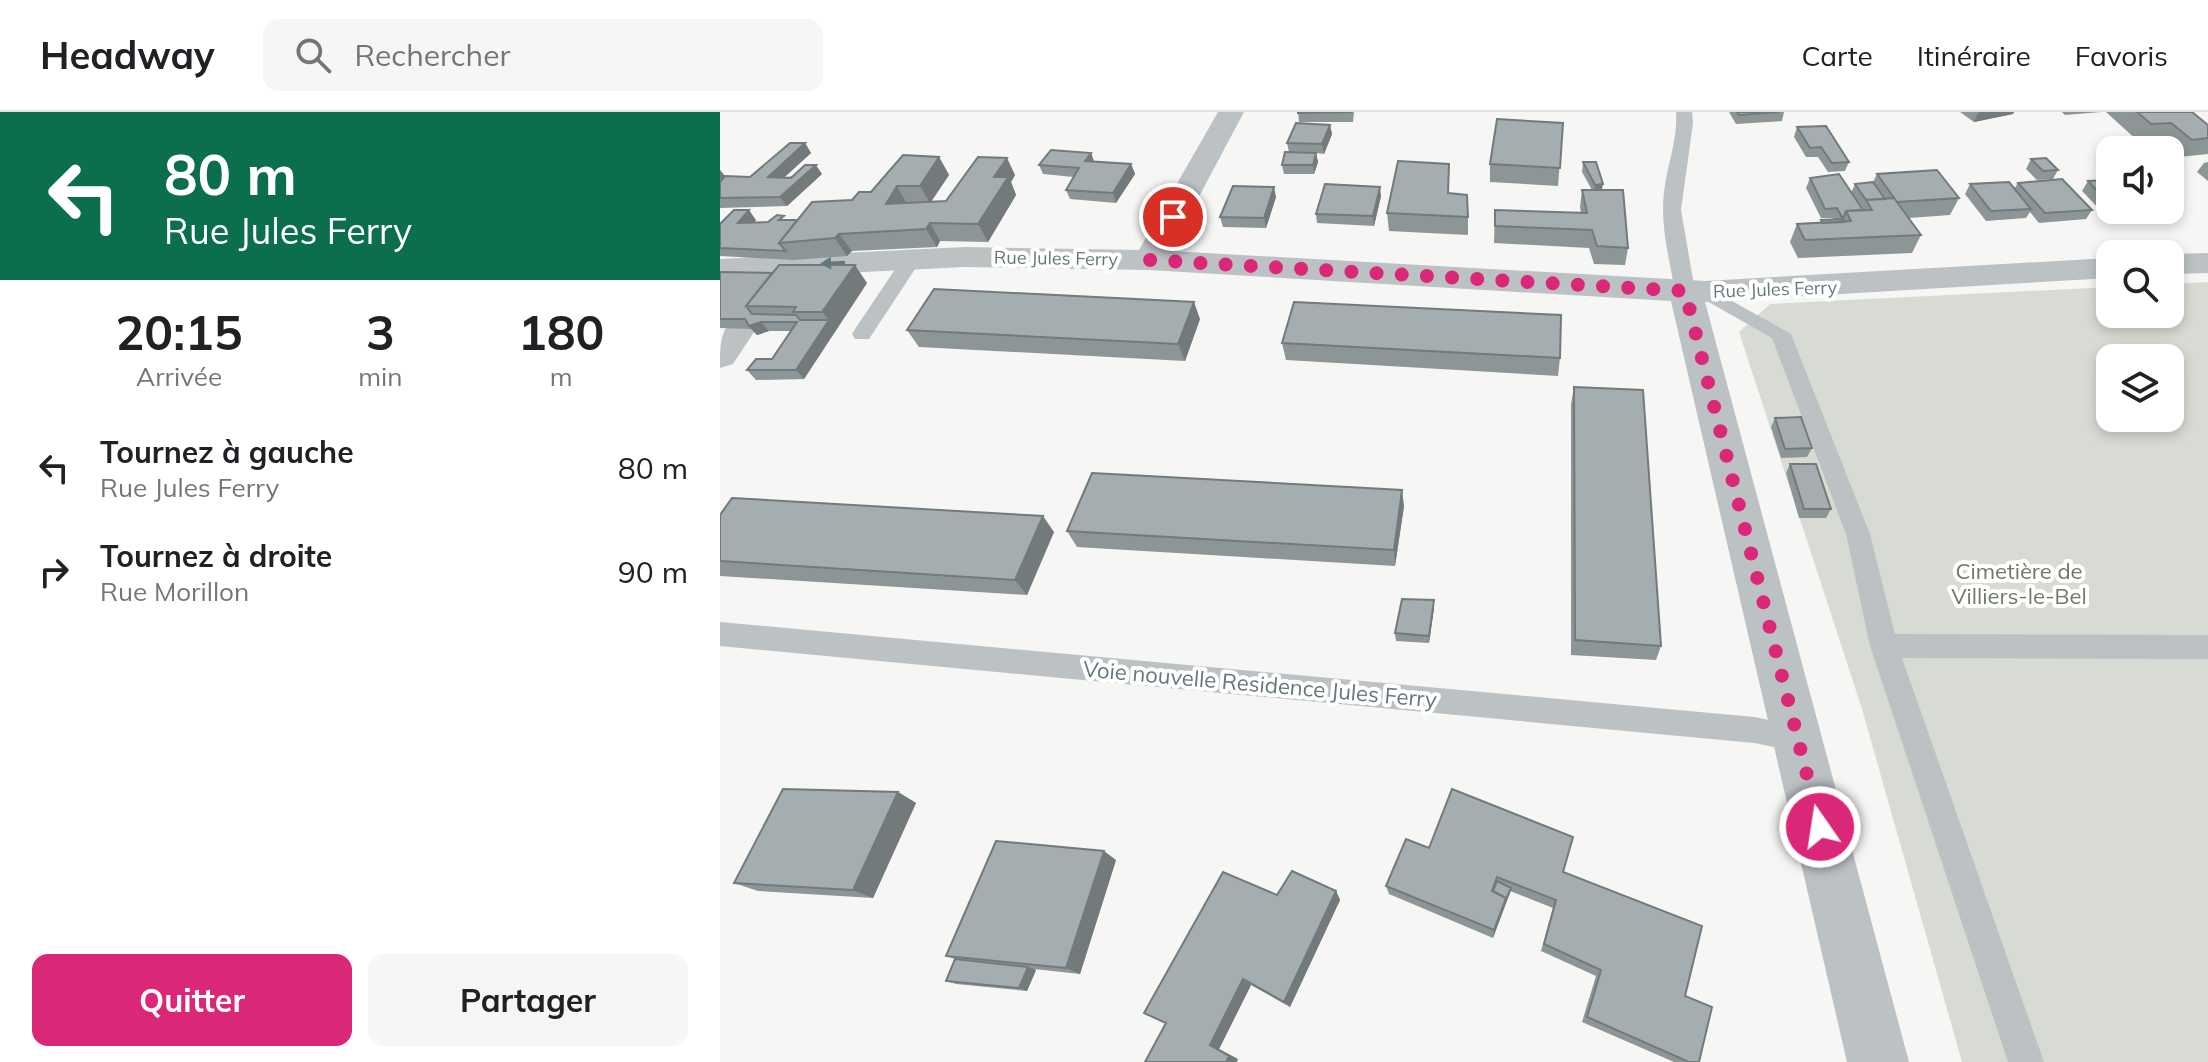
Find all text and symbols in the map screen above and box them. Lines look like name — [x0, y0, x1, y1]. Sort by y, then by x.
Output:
search box — [263, 19, 823, 91]
text: Headway — [40, 31, 215, 79]
icon: search — [291, 33, 335, 77]
text: Rechercher — [355, 36, 510, 74]
text: Carte — [1801, 38, 1873, 73]
text: Itinéraire — [1917, 38, 2031, 73]
text: Favoris — [2075, 38, 2168, 73]
map controls — [2096, 136, 2184, 432]
button: sound — [2096, 136, 2184, 224]
text: 80 m — [164, 139, 297, 209]
icon: left — [32, 144, 136, 248]
pin — [1139, 183, 1207, 251]
icon: arrive — [1151, 195, 1195, 239]
text: Rue Jules Ferry — [164, 208, 412, 253]
button: search — [2096, 240, 2184, 328]
street label: Rue Jules Ferry — [994, 245, 1119, 271]
one-way arrow — [820, 257, 845, 270]
street label: Rue Jules Ferry — [1713, 275, 1838, 303]
text: 20:15 — [116, 302, 243, 362]
text: 3 — [366, 302, 395, 362]
text: 180 — [518, 302, 604, 362]
button: layers — [2096, 344, 2184, 432]
text: Arrivée — [136, 360, 222, 393]
text: min — [358, 360, 402, 393]
text: m — [550, 360, 573, 393]
text: Tournez à gauche — [100, 433, 354, 471]
icon: left — [32, 446, 76, 490]
text: 80 m — [618, 449, 688, 487]
text: Rue Jules Ferry — [100, 471, 279, 504]
text: Tournez à droite — [100, 537, 332, 575]
icon: right — [32, 550, 76, 594]
text: 90 m — [618, 553, 688, 591]
park label: Cimetière de Villiers-le-Bel — [1951, 557, 2087, 610]
text: Rue Morillon — [100, 575, 249, 608]
street label: Voie nouvelle Residence Jules Ferry — [1082, 655, 1438, 713]
position arrow — [1778, 785, 1862, 869]
button: Quitter — [32, 954, 352, 1046]
button: Partager — [368, 954, 688, 1046]

